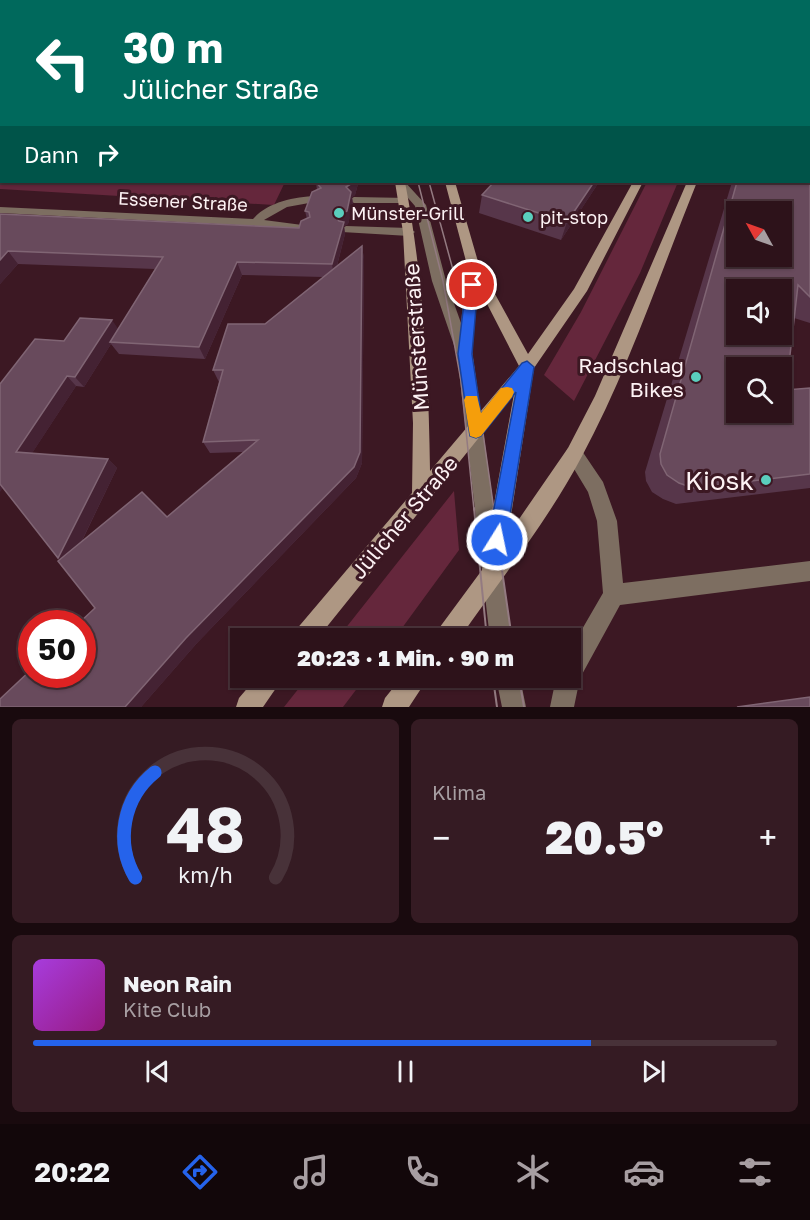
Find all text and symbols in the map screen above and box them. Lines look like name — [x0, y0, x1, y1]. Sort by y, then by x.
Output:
text: 30 m — [123, 22, 223, 72]
icon: left — [24, 24, 102, 102]
text: Jülicher Straße — [123, 73, 319, 105]
icon: right — [91, 138, 124, 171]
text: Dann — [24, 141, 79, 168]
street label: Essener Straße — [118, 187, 248, 215]
north arrow — [726, 201, 792, 267]
map controls — [726, 201, 792, 423]
place label: Münster-Grill — [351, 202, 465, 224]
marker: Münster-Grill — [332, 206, 346, 220]
place label: pit-stop — [540, 206, 608, 228]
marker: pit-stop — [521, 210, 535, 224]
pin — [446, 259, 497, 310]
street label: Münsterstraße — [398, 263, 434, 411]
icon: arrive — [455, 268, 488, 301]
button: sound — [726, 279, 792, 345]
place label: Radschlag Bikes — [578, 352, 684, 402]
button: search — [726, 357, 792, 423]
marker: Radschlag Bikes — [689, 370, 703, 384]
street label: Jülicher Straße — [345, 450, 463, 584]
place label: Kiosk — [685, 465, 754, 496]
marker: Kiosk — [759, 473, 773, 487]
position arrow — [465, 508, 529, 572]
speed limit sign: 50 — [18, 610, 96, 688]
text: 20:23 · 1 Min. · 90 m — [297, 644, 514, 671]
text: Klima — [432, 780, 486, 804]
text: 48 — [166, 791, 245, 866]
text: 20.5° — [545, 810, 664, 864]
text: − — [432, 818, 450, 857]
text: + — [759, 818, 777, 857]
text: km/h — [178, 862, 233, 888]
text: Neon Rain — [123, 970, 232, 997]
text: Kite Club — [123, 997, 211, 1021]
icon: previous — [141, 1055, 174, 1088]
icon: pause — [389, 1055, 422, 1088]
icon: next — [637, 1055, 670, 1088]
icon: directions — [179, 1151, 221, 1193]
icon: music — [290, 1151, 332, 1193]
icon: phone — [401, 1151, 443, 1193]
icon: climate — [512, 1151, 554, 1193]
icon: car — [623, 1151, 665, 1193]
icon: filters — [734, 1151, 776, 1193]
text: 20:22 — [34, 1156, 110, 1188]

